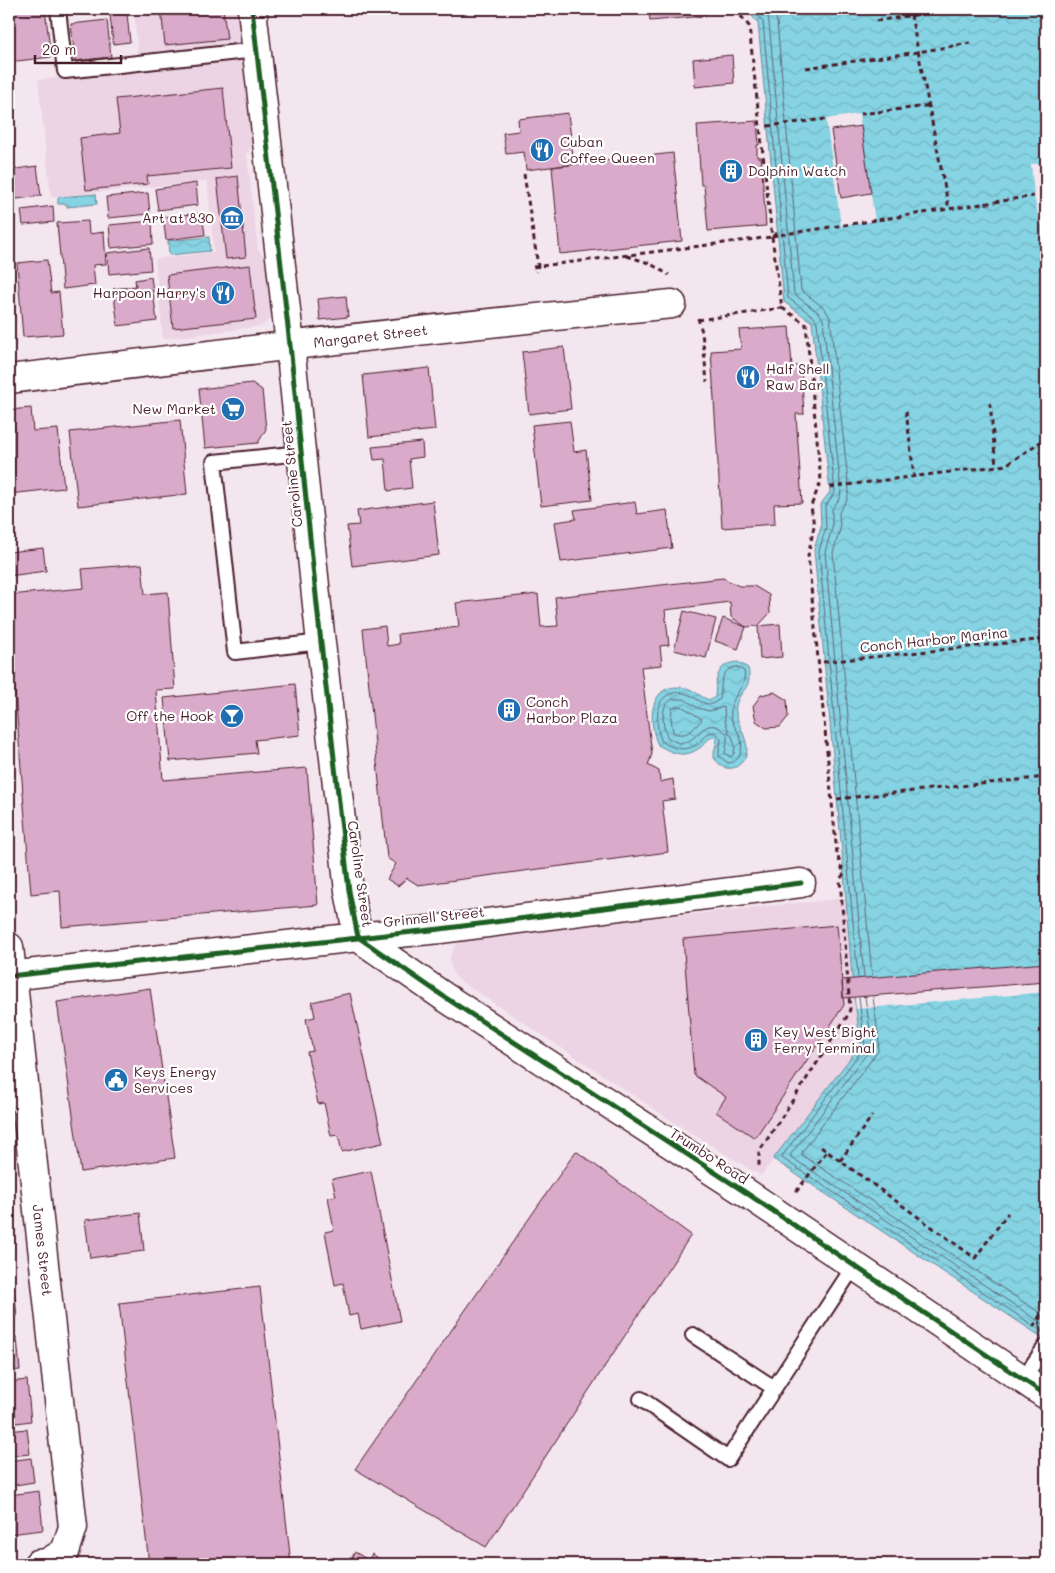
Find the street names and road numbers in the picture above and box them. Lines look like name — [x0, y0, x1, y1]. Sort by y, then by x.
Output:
street label: Margaret Street — [312, 320, 429, 352]
street label: Caroline Street — [276, 420, 307, 528]
street label: Conch Harbor Marina — [859, 622, 1009, 657]
street label: Caroline Street — [344, 819, 377, 928]
street label: Grinnell Street — [382, 902, 486, 931]
street label: Trumbo Road — [666, 1123, 752, 1188]
street label: James Street — [28, 1203, 57, 1297]

